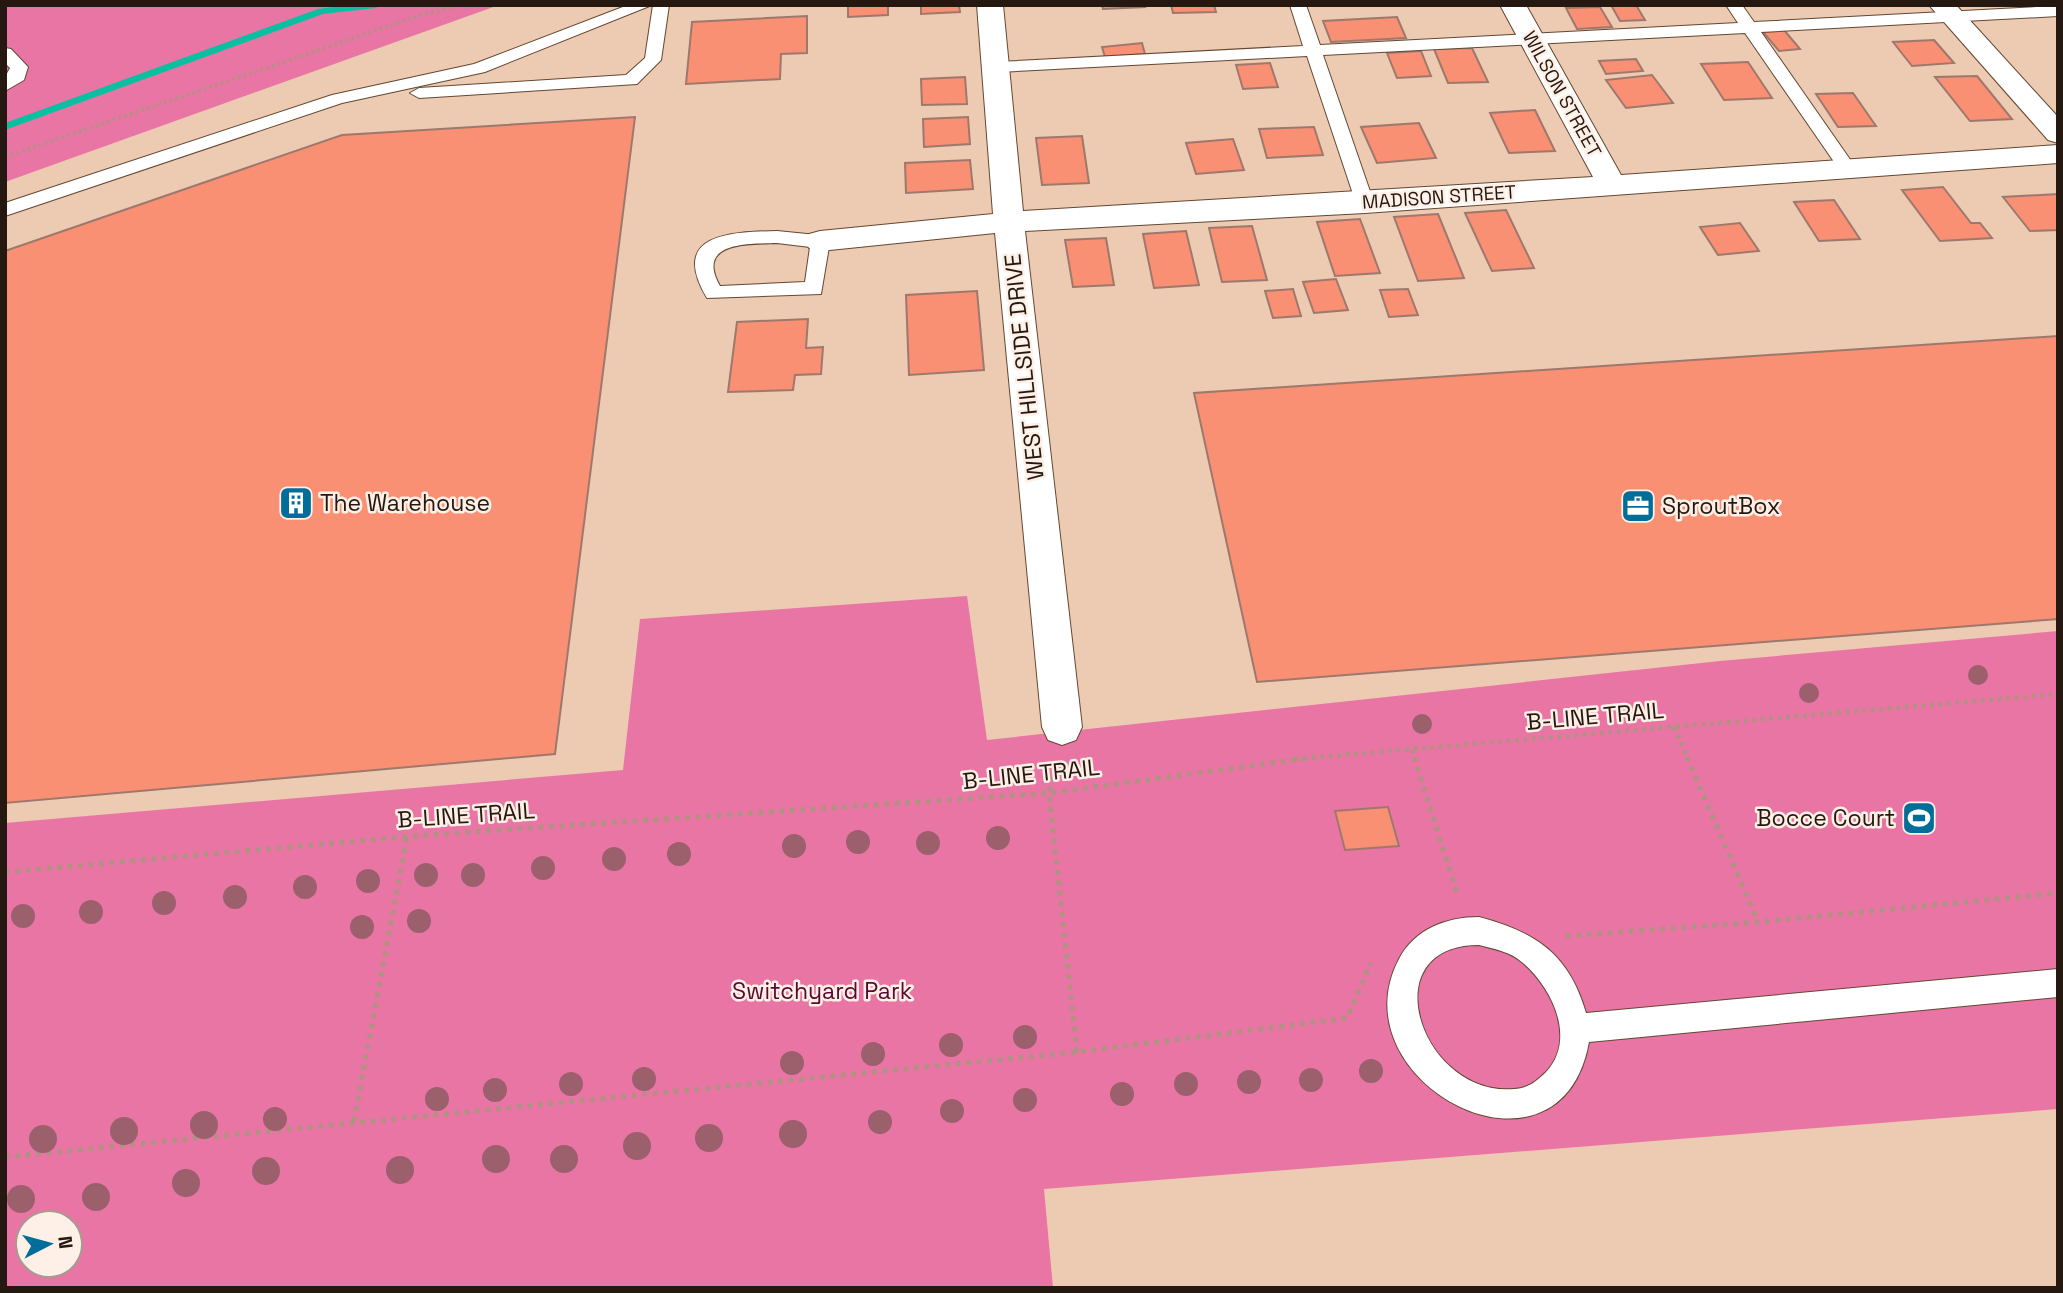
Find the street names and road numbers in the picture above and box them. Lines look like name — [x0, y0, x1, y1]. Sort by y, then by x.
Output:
street label: WILSON STREET — [1517, 27, 1607, 161]
street label: MADISON STREET — [1361, 179, 1517, 215]
street label: WEST HILLSIDE DRIVE — [997, 252, 1051, 482]
street label: B-LINE TRAIL — [1525, 695, 1665, 737]
street label: B-LINE TRAIL — [961, 752, 1101, 796]
street label: B-LINE TRAIL — [396, 795, 536, 835]

